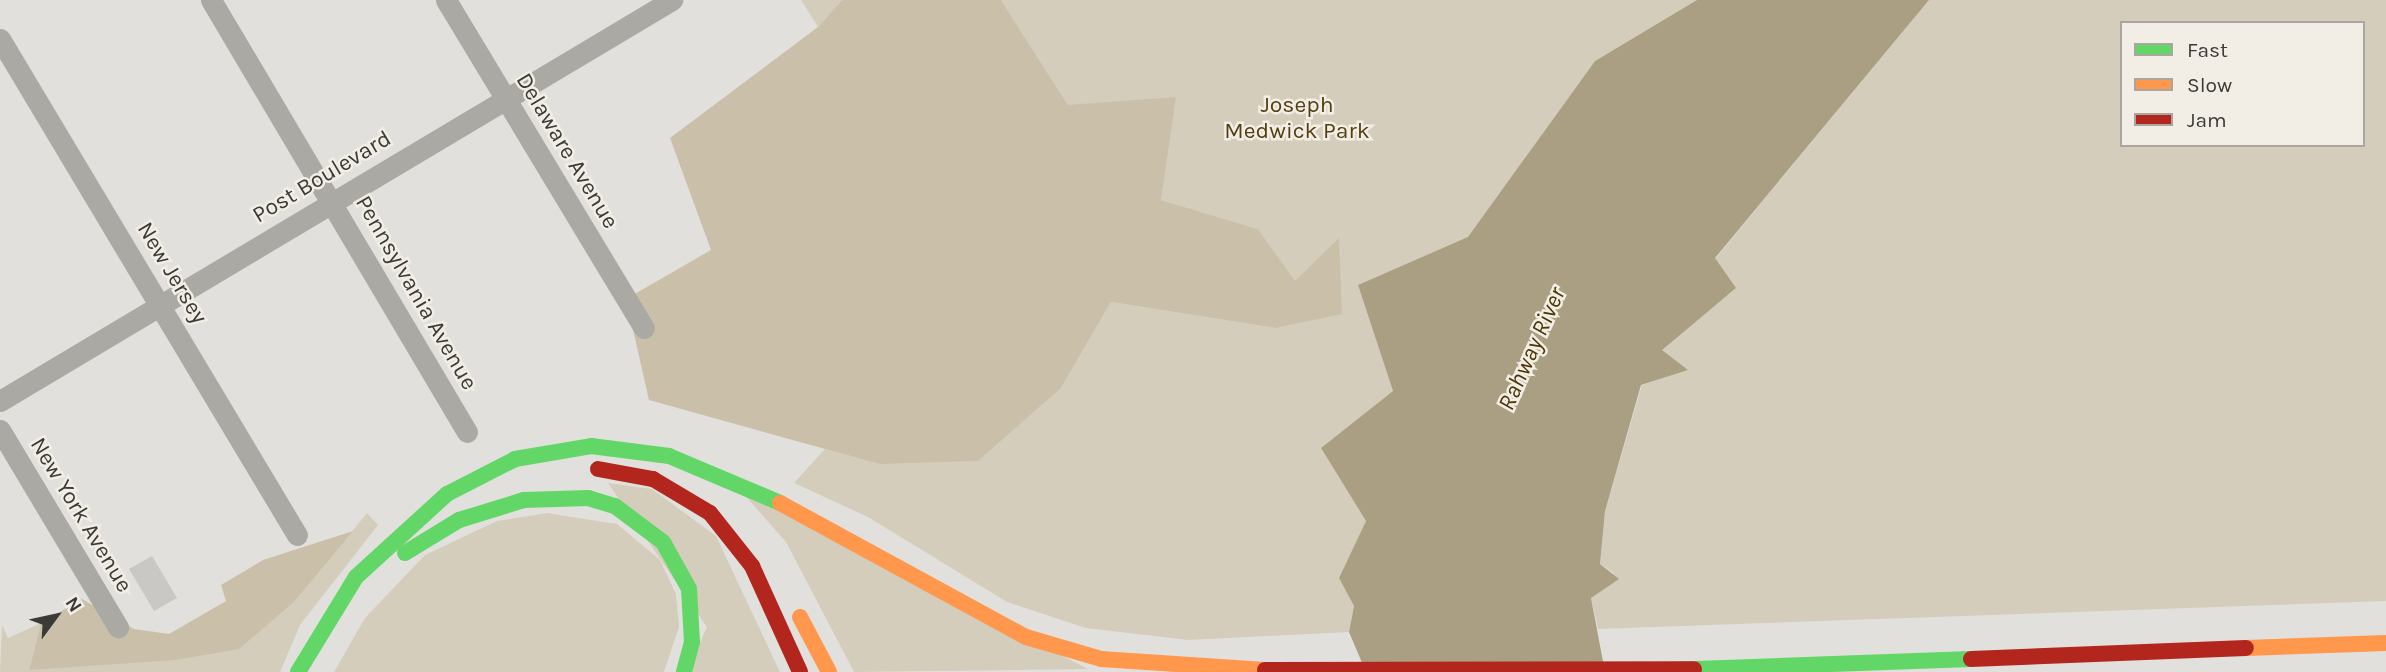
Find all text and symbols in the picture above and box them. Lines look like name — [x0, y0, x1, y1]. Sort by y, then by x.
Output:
legend — [2120, 21, 2365, 147]
text: Fast — [2187, 38, 2228, 62]
street label: Delaware Avenue — [510, 68, 624, 234]
text: Slow — [2187, 73, 2232, 97]
park label: Joseph Medwick Park — [1224, 91, 1370, 145]
text: Jam — [2187, 108, 2227, 132]
street label: Post Boulevard — [248, 125, 396, 229]
street label: Pennsylvania Avenue — [349, 191, 483, 395]
street label: New Jersey — [131, 217, 213, 329]
water label: Rahway River — [1492, 283, 1572, 415]
street label: New York Avenue — [24, 433, 138, 597]
north arrow — [21, 581, 91, 651]
text: N — [61, 593, 87, 616]

